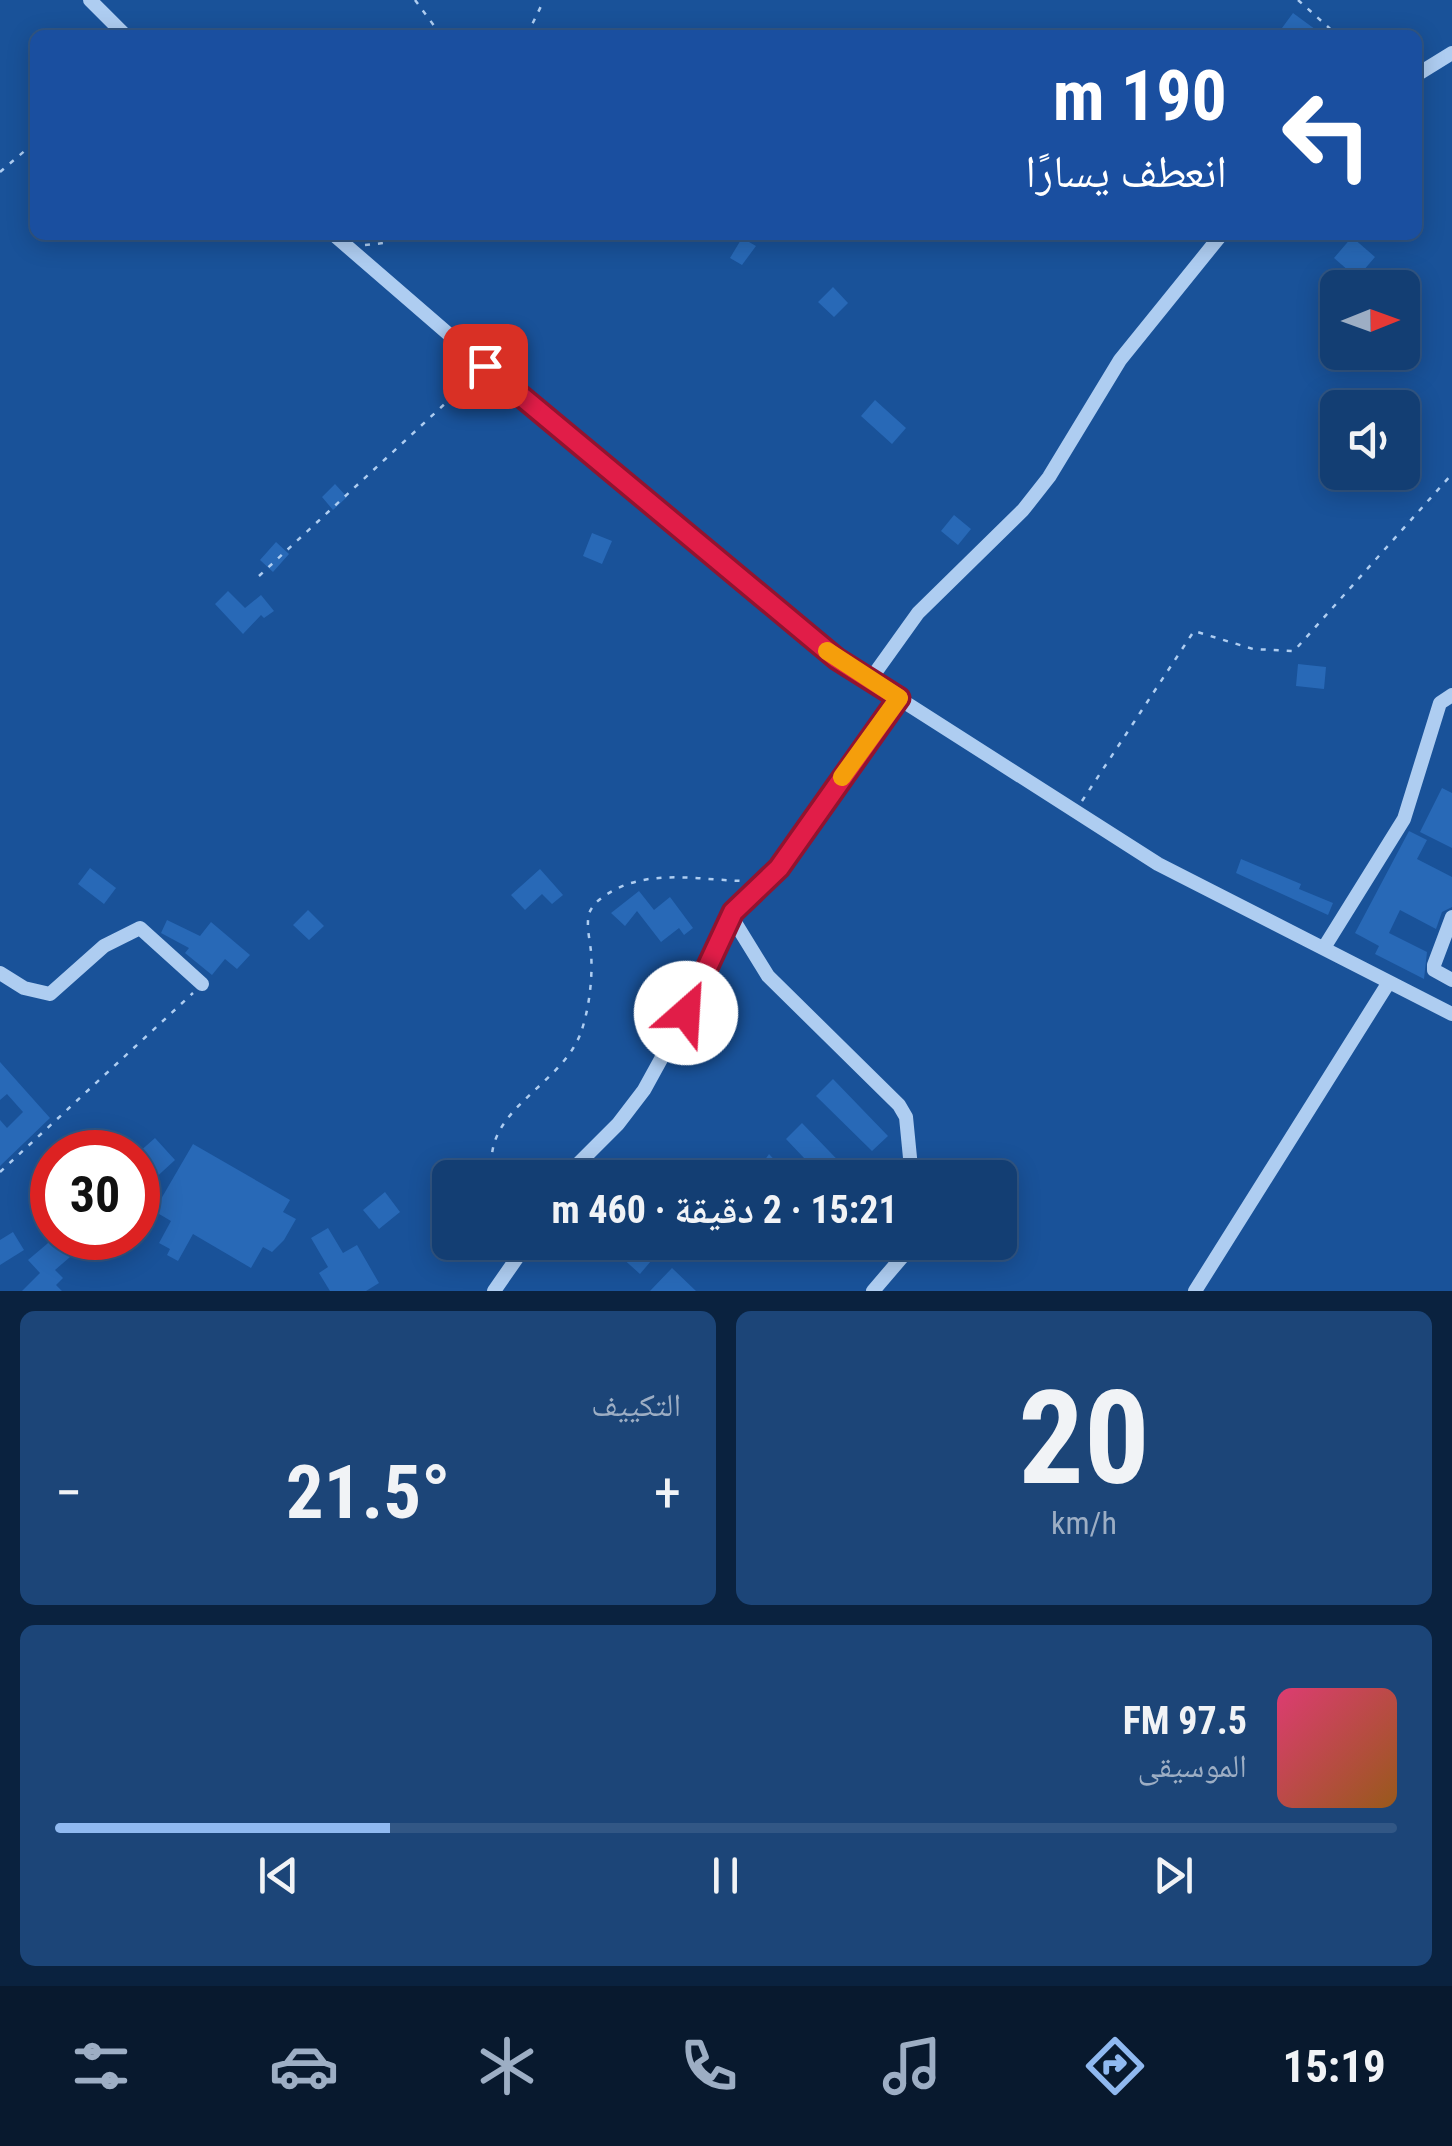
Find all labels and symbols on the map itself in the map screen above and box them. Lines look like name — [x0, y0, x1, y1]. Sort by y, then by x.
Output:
north arrow — [1320, 270, 1420, 370]
pin — [443, 324, 528, 409]
position arrow — [634, 961, 738, 1065]
speed limit sign: 30 — [30, 1130, 160, 1260]

